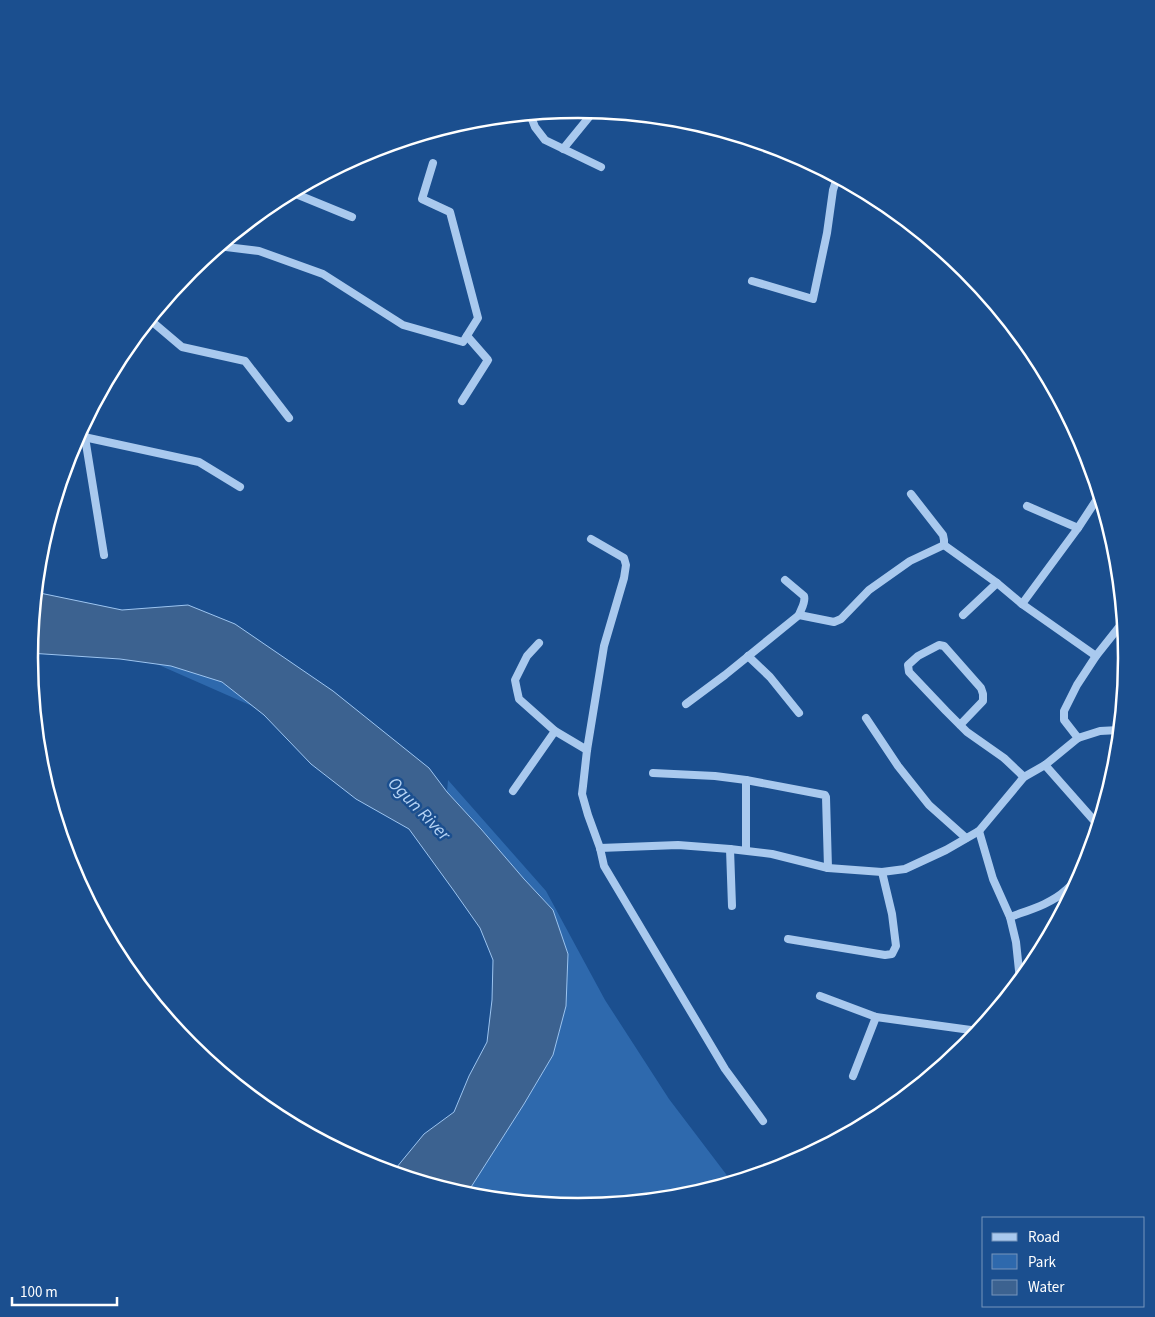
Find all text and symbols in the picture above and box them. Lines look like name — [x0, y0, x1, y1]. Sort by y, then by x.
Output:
water label: Ogun River — [382, 771, 457, 847]
legend — [982, 1217, 1145, 1307]
text: Road — [1028, 1227, 1060, 1248]
text: Park — [1028, 1252, 1057, 1273]
scale bar — [12, 1274, 118, 1306]
text: Water — [1028, 1277, 1065, 1298]
text: 100 m — [20, 1282, 58, 1303]

